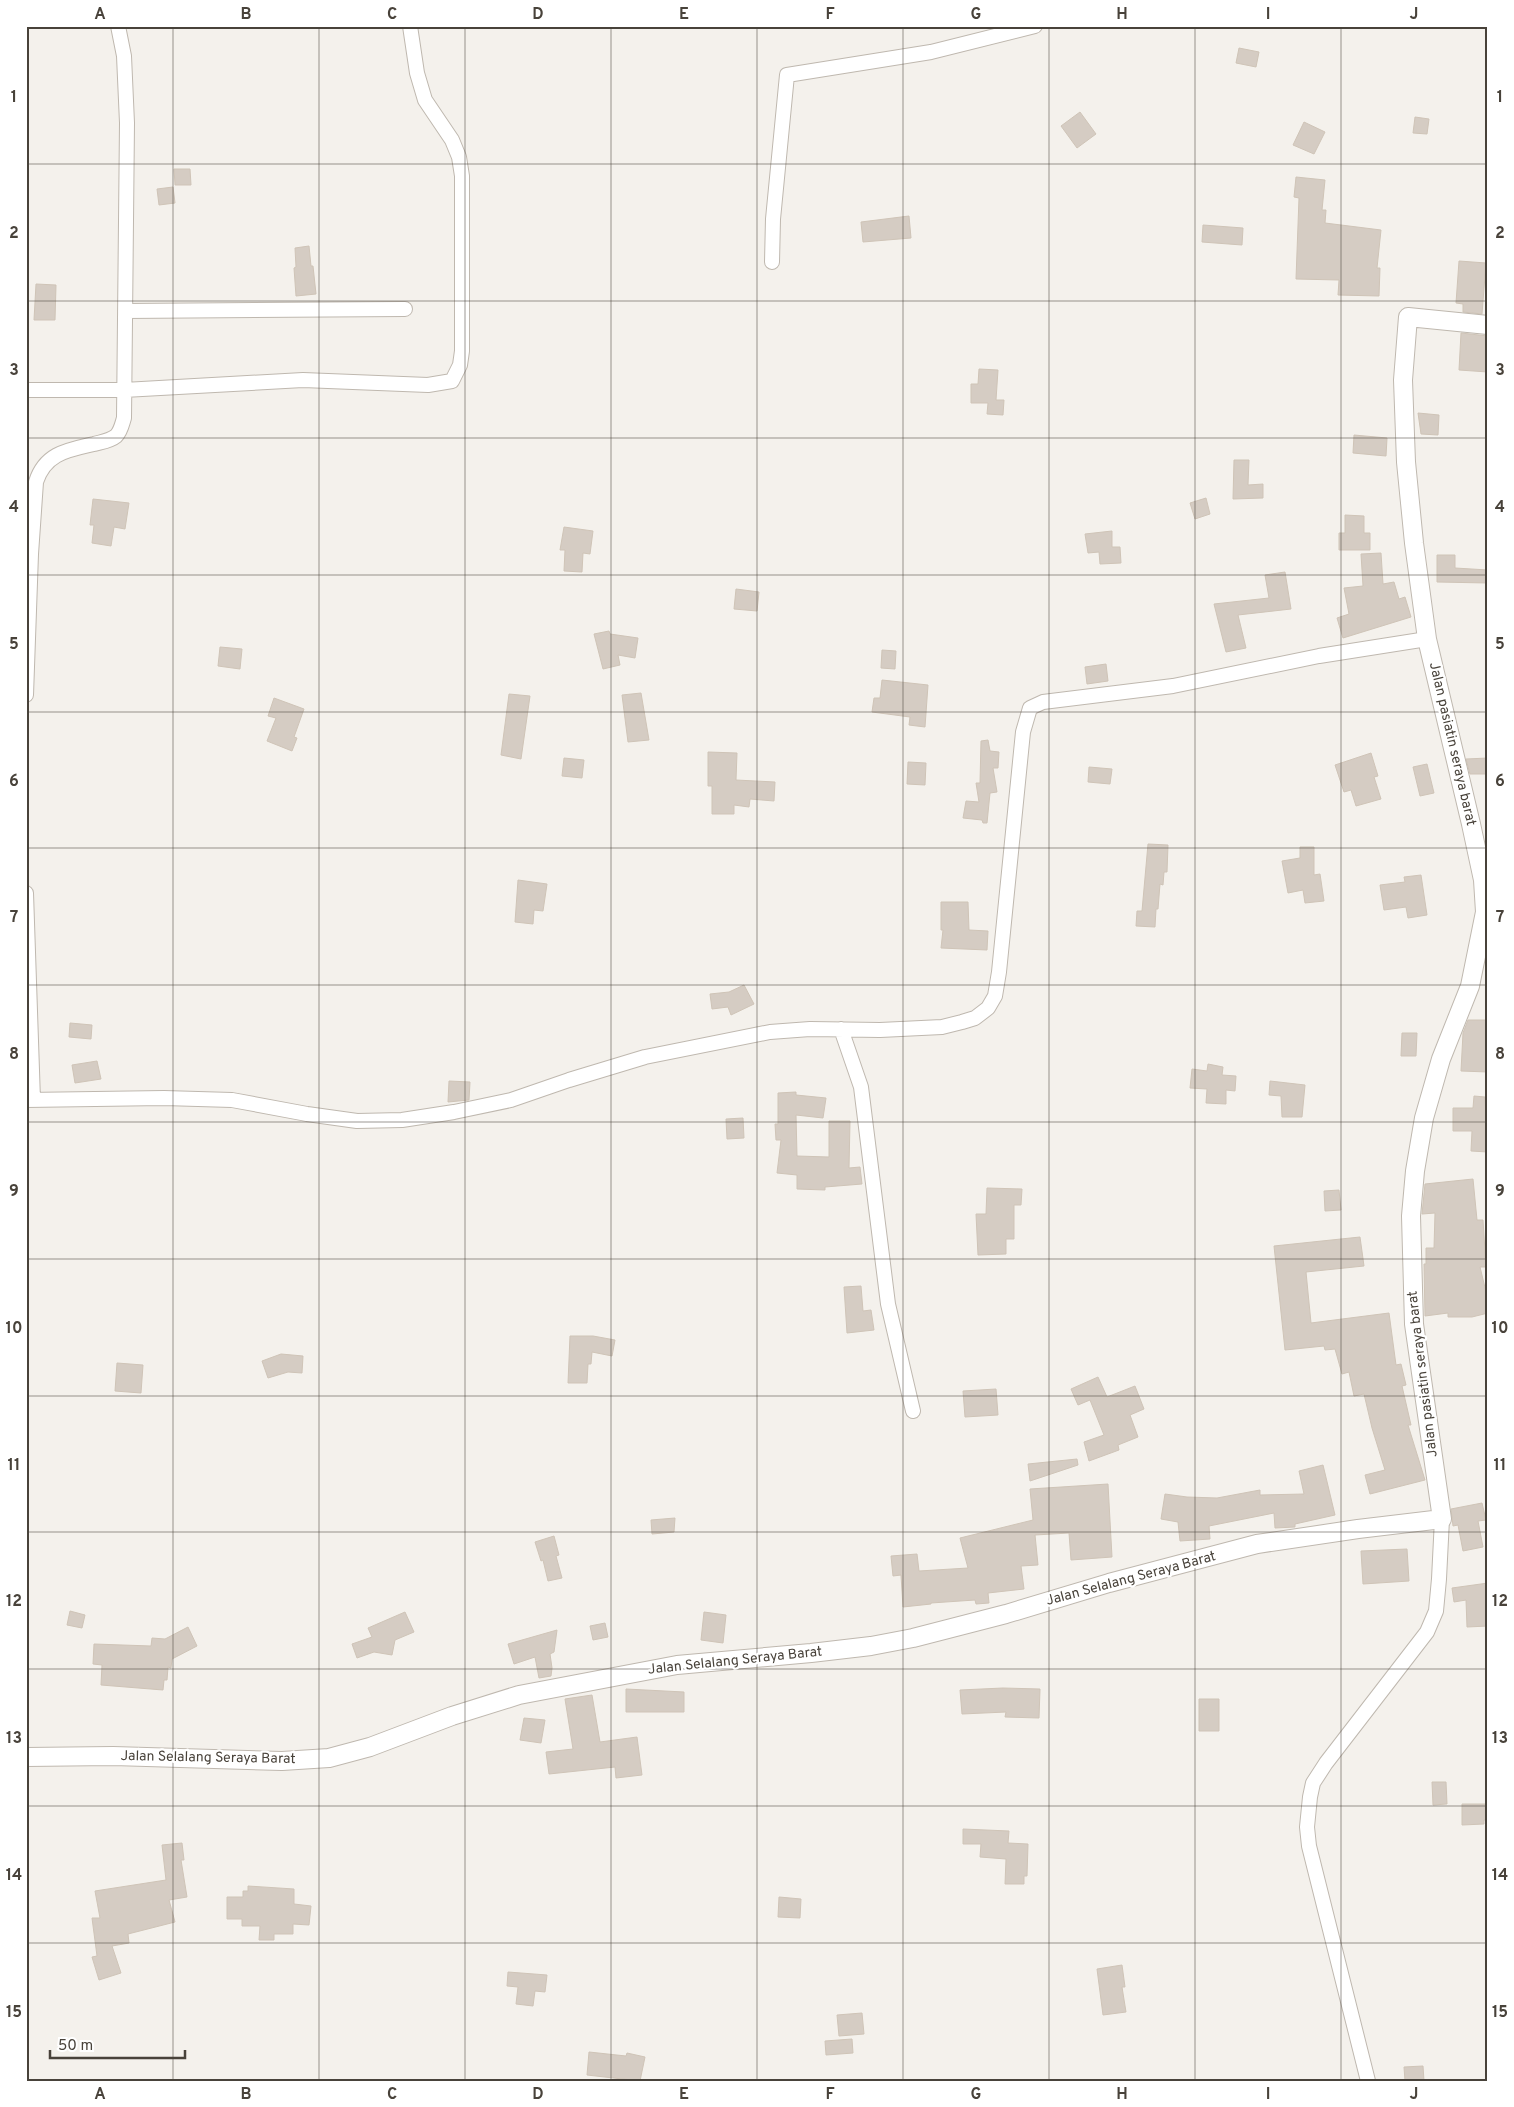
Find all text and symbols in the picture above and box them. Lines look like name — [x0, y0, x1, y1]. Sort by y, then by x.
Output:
text: A — [94, 5, 106, 25]
text: B — [240, 5, 252, 25]
text: C — [387, 5, 397, 25]
text: D — [532, 5, 544, 25]
text: E — [679, 5, 689, 25]
text: F — [825, 5, 835, 25]
text: G — [971, 5, 981, 25]
text: H — [1116, 5, 1128, 25]
text: I — [1266, 5, 1270, 25]
text: J — [1410, 5, 1418, 25]
text: 1 — [11, 88, 17, 108]
text: 1 — [1497, 88, 1503, 108]
text: 2 — [9, 224, 19, 244]
text: 2 — [1495, 224, 1505, 244]
text: 3 — [9, 361, 19, 381]
text: 3 — [1495, 361, 1505, 381]
text: 4 — [9, 498, 19, 518]
text: 4 — [1495, 498, 1505, 518]
text: 5 — [9, 635, 19, 655]
text: 5 — [1495, 635, 1505, 655]
street label: Jalan pasiatin seraya barat — [1425, 660, 1479, 828]
text: 6 — [9, 772, 19, 792]
text: 6 — [1495, 772, 1505, 792]
text: 7 — [10, 908, 18, 928]
text: 7 — [1496, 908, 1504, 928]
text: 8 — [9, 1045, 19, 1065]
text: 8 — [1495, 1045, 1505, 1065]
text: 9 — [9, 1182, 19, 1202]
text: 9 — [1495, 1182, 1505, 1202]
street label: Jalan pasiatin seraya barat — [1404, 1290, 1442, 1458]
text: 10 — [6, 1319, 22, 1339]
text: 10 — [1492, 1319, 1508, 1339]
text: 11 — [8, 1456, 20, 1476]
text: 11 — [1494, 1456, 1506, 1476]
street label: Jalan Selalang Seraya Barat — [1044, 1548, 1218, 1610]
text: 12 — [6, 1592, 22, 1612]
text: 12 — [1492, 1592, 1508, 1612]
street label: Jalan Selalang Seraya Barat — [647, 1643, 823, 1679]
text: 13 — [6, 1729, 22, 1749]
text: 13 — [1492, 1729, 1508, 1749]
street label: Jalan Selalang Seraya Barat — [120, 1748, 296, 1768]
text: 14 — [6, 1866, 22, 1886]
text: 14 — [1492, 1866, 1508, 1886]
text: 15 — [6, 2003, 22, 2023]
text: 15 — [1492, 2003, 1508, 2023]
scale bar — [50, 2027, 185, 2059]
text: 50 m — [58, 2037, 93, 2056]
text: A — [94, 2085, 106, 2105]
text: B — [240, 2085, 252, 2105]
text: C — [387, 2085, 397, 2105]
text: D — [532, 2085, 544, 2105]
text: E — [679, 2085, 689, 2105]
text: F — [825, 2085, 835, 2105]
text: G — [971, 2085, 981, 2105]
text: H — [1116, 2085, 1128, 2105]
text: I — [1266, 2085, 1270, 2105]
text: J — [1410, 2085, 1418, 2105]

